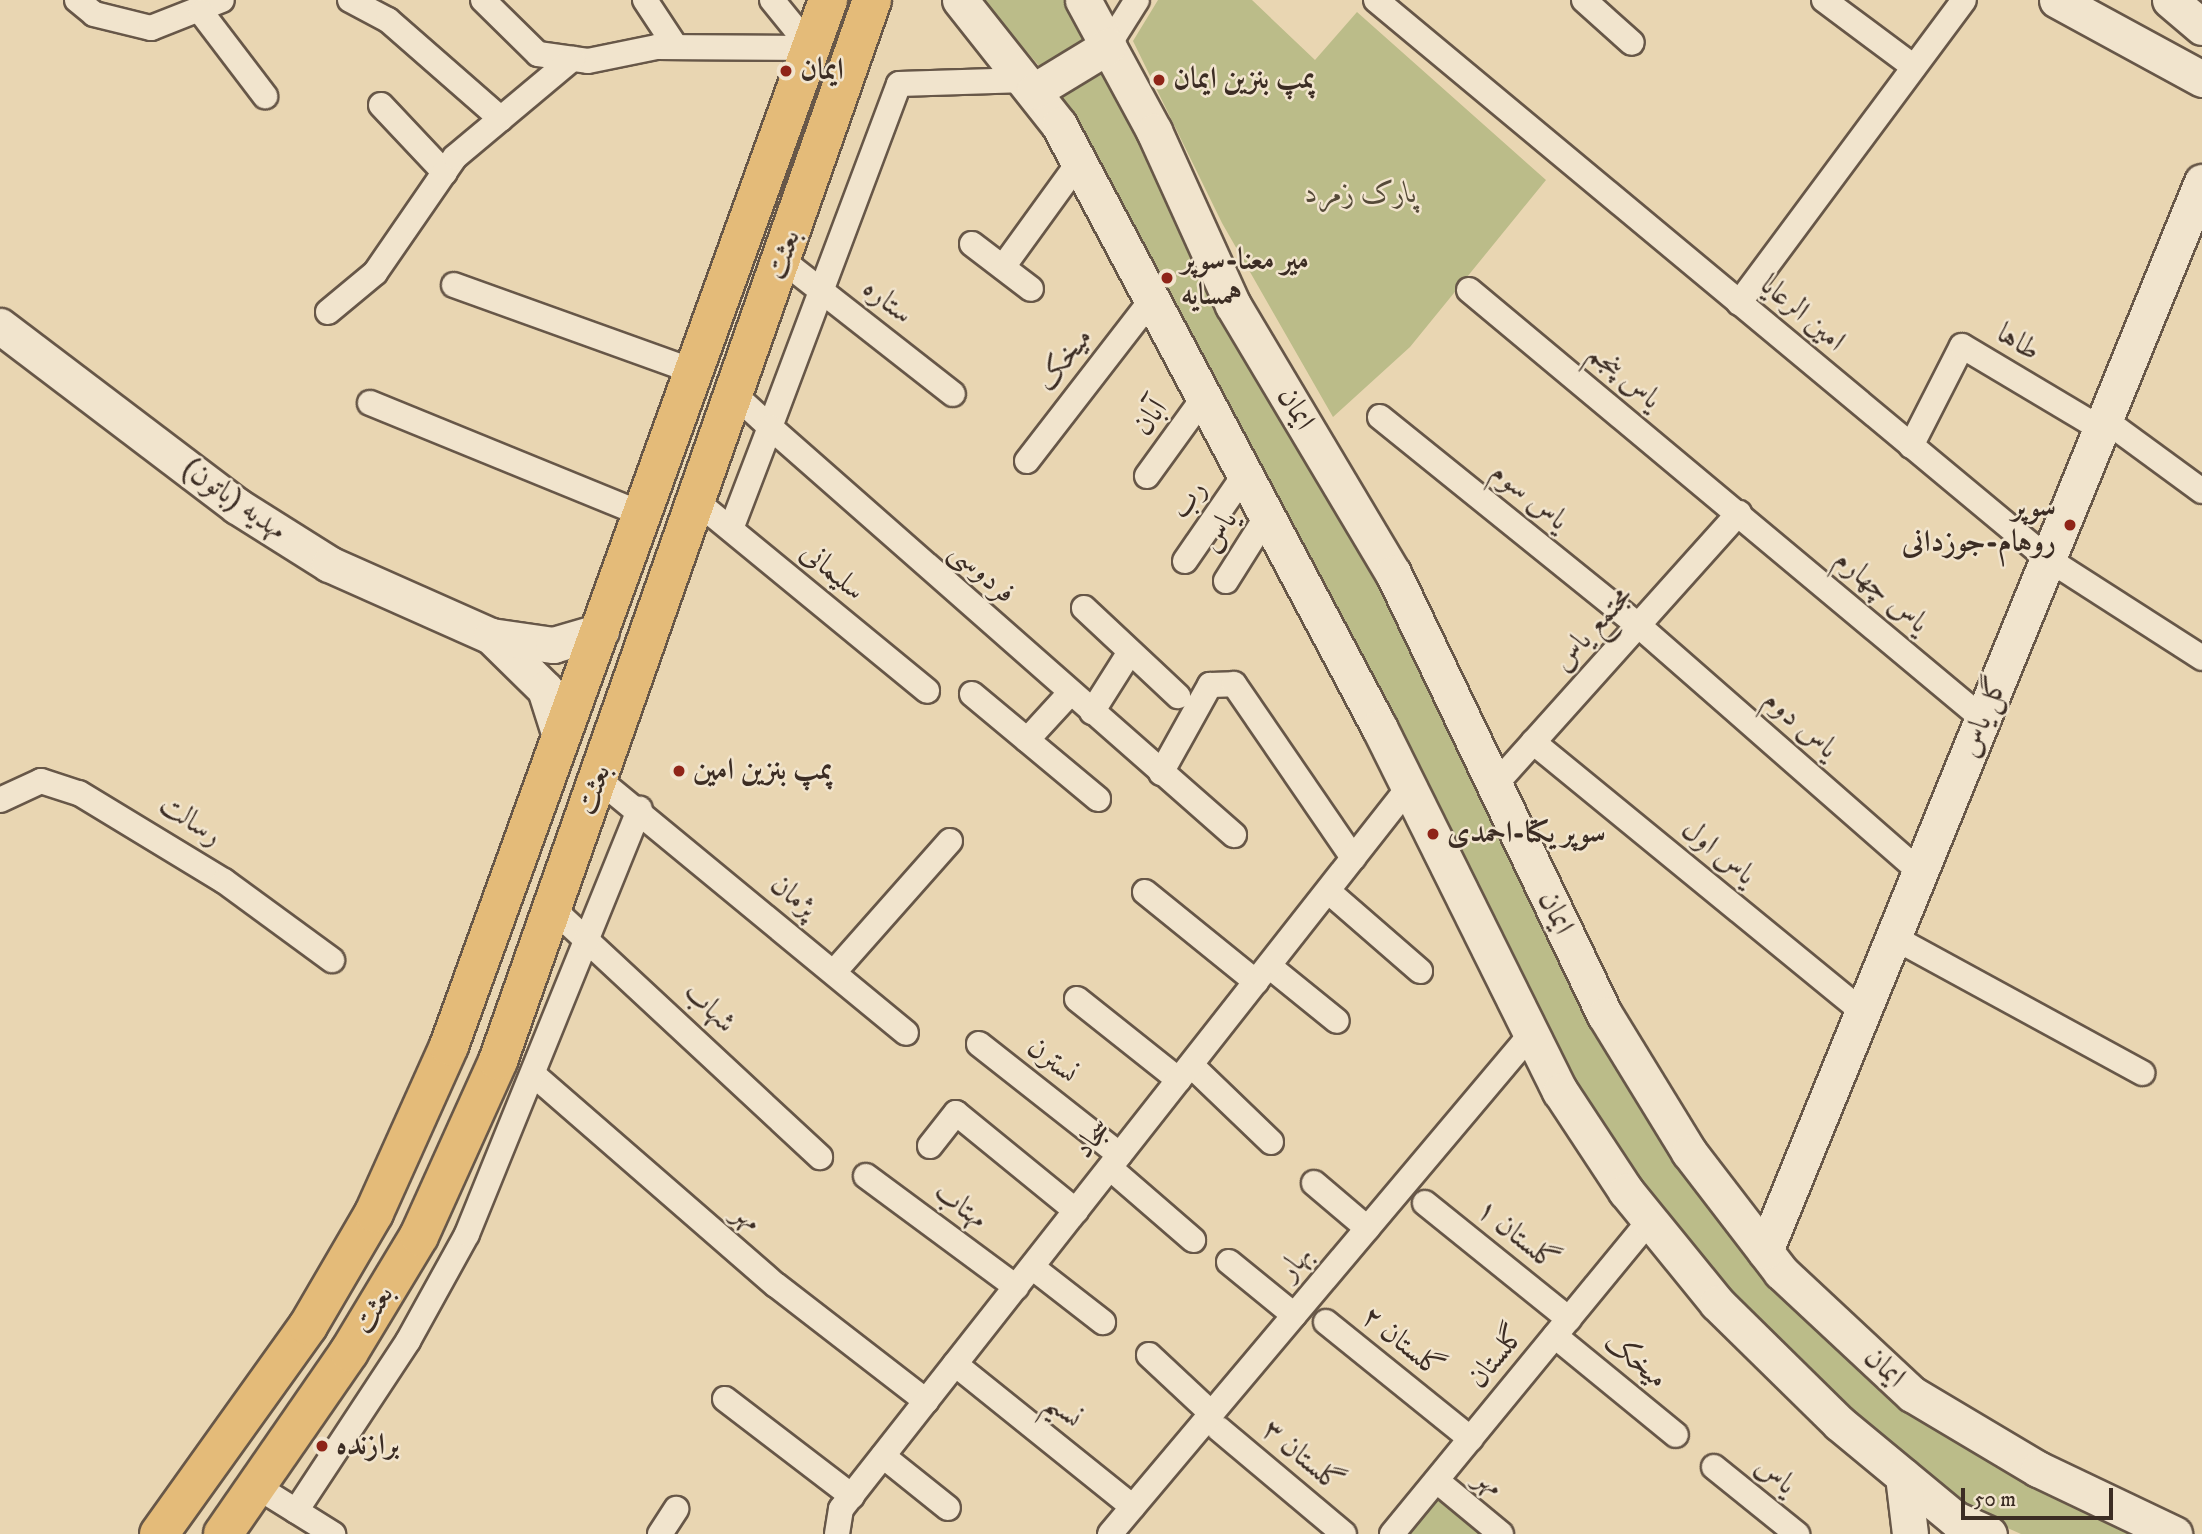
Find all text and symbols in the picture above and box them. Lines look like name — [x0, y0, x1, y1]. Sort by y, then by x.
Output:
place label: ایمان — [800, 53, 844, 89]
place label: پمپ بنزین ایمان — [1173, 62, 1315, 98]
marker: ایمان — [778, 63, 794, 79]
marker: پمپ بنزین ایمان — [1151, 72, 1167, 88]
park label: پارک زمرد — [1305, 176, 1417, 212]
street label: بعثت — [759, 225, 809, 285]
place label: میر معنا-سوپر همسایه — [1181, 243, 1309, 314]
street label: امین الرعایا — [1752, 268, 1852, 360]
marker: میر معنا-سوپر همسایه — [1159, 270, 1175, 286]
street label: ستاره — [855, 271, 919, 333]
street label: طاها — [1990, 316, 2046, 370]
street label: میخک — [1029, 321, 1101, 399]
street label: یاس پنجم — [1580, 336, 1668, 418]
street label: ایمان — [1268, 381, 1322, 437]
street label: آبان — [1126, 393, 1176, 443]
street label: مهدیه (باتون) — [175, 451, 293, 549]
street label: یاس سوم — [1483, 455, 1575, 539]
street label: رب — [1163, 473, 1215, 527]
place label: سوپر روهام-جوزدانی — [1902, 490, 2056, 560]
street label: یاس — [1194, 505, 1246, 559]
marker: سوپر روهام-جوزدانی — [2062, 517, 2078, 533]
street label: فردوسی — [941, 534, 1023, 612]
street label: سلیمانی — [792, 535, 872, 609]
street label: یاس چهارم — [1826, 542, 1936, 642]
street label: مجتمع یاس — [1545, 579, 1641, 679]
street label: گل یاس — [1951, 671, 2017, 763]
street label: یاس دوم — [1755, 683, 1845, 767]
place label: پمپ بنزین امین — [693, 753, 833, 789]
street label: بعثت — [568, 760, 620, 820]
marker: پمپ بنزین امین — [671, 763, 687, 779]
street label: رسالت — [152, 787, 228, 855]
street label: یاس اول — [1674, 812, 1762, 894]
place label: سوپر یکتا-احمدی — [1447, 816, 1606, 852]
marker: سوپر یکتا-احمدی — [1425, 826, 1441, 842]
street label: پژمان — [762, 867, 824, 927]
street label: ایمان — [1529, 885, 1581, 941]
street label: شهاب — [675, 975, 743, 1041]
street label: نسترن — [1019, 1030, 1085, 1092]
street label: سجاد — [1066, 1112, 1120, 1166]
street label: مهتاب — [926, 1174, 994, 1238]
street label: گلستان ۱ — [1468, 1192, 1566, 1280]
street label: مهر — [725, 1196, 769, 1240]
street label: بهار — [1271, 1238, 1321, 1288]
street label: بعثت — [346, 1279, 402, 1341]
street label: گلستان ۲ — [1353, 1299, 1451, 1387]
street label: گلستان — [1460, 1318, 1534, 1396]
street label: میخک — [1596, 1325, 1674, 1397]
street label: ایمان — [1856, 1340, 1912, 1396]
street label: نسیم — [1037, 1385, 1089, 1437]
street label: گلستان ۳ — [1254, 1412, 1350, 1502]
place label: برازنده — [336, 1428, 400, 1464]
marker: برازنده — [314, 1438, 330, 1454]
street label: یاس — [1747, 1449, 1803, 1503]
street label: مهر — [1467, 1461, 1511, 1505]
scale bar — [1964, 1474, 2116, 1518]
text: 50 m — [1974, 1487, 2016, 1513]

